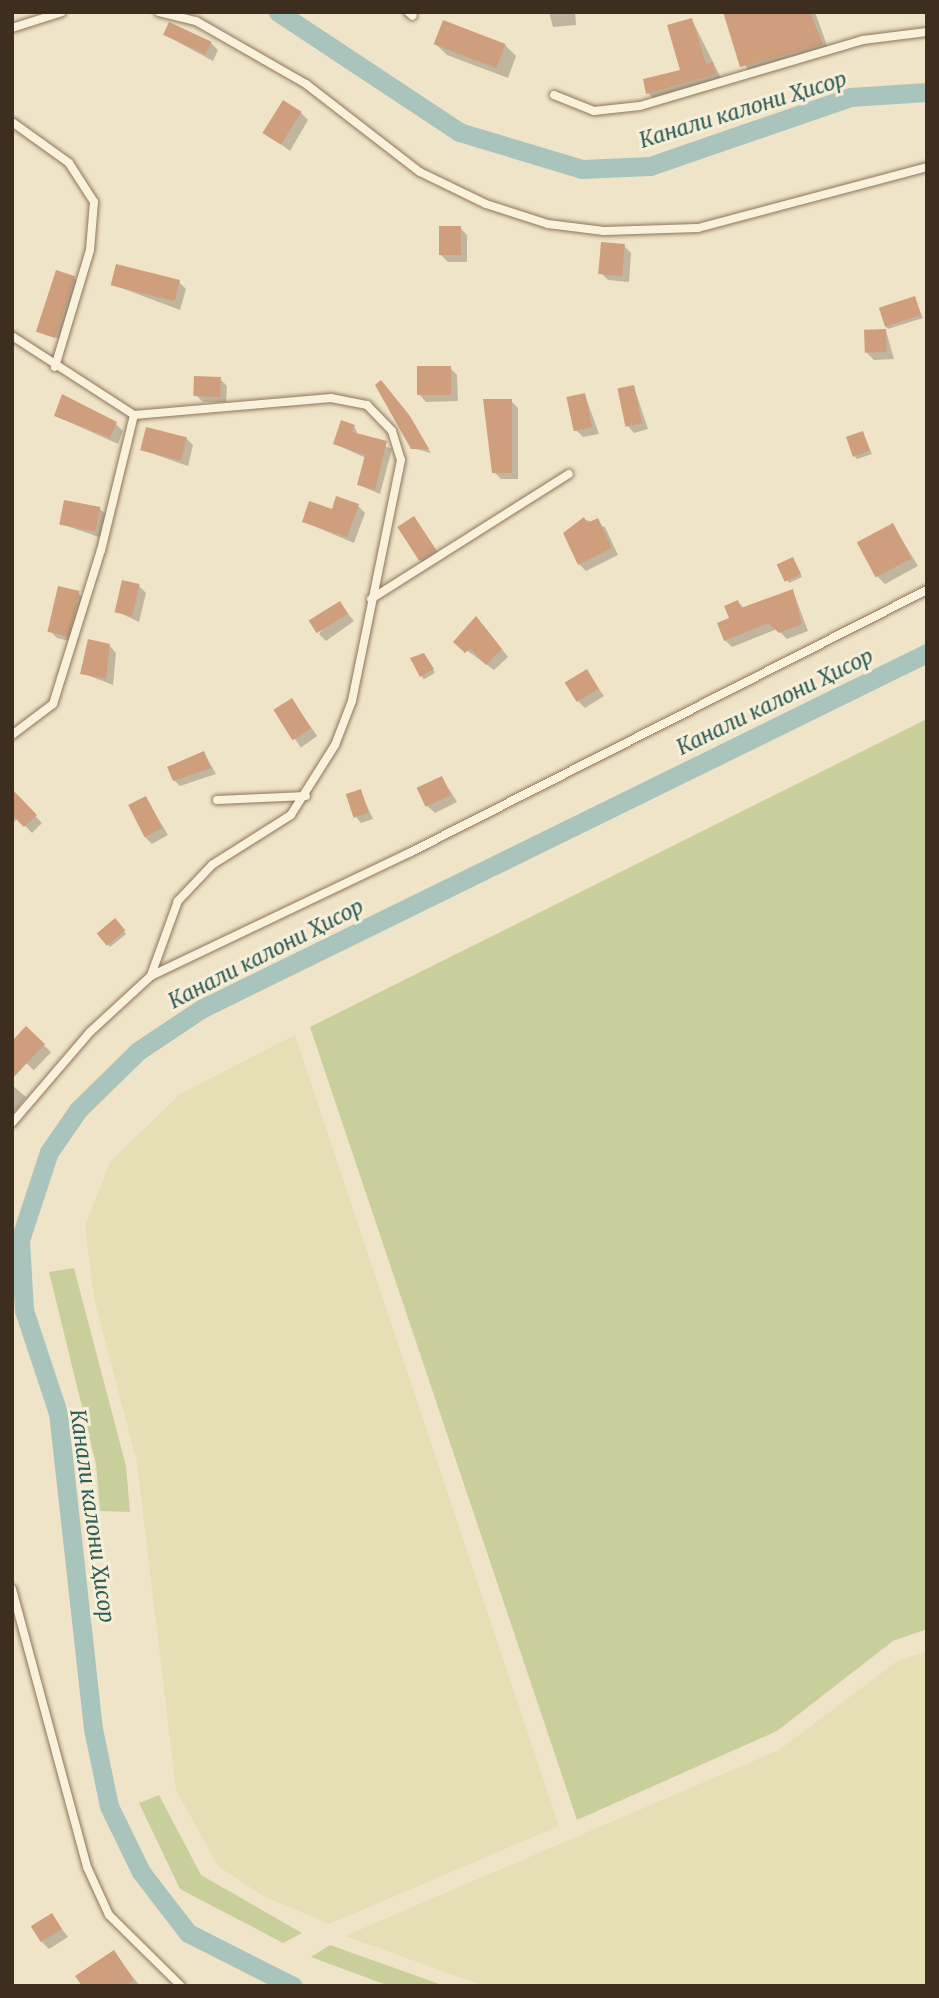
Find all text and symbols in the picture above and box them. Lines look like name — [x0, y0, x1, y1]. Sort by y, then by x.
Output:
water label: Канали калони Ҳисор — [636, 66, 850, 154]
water label: Канали калони Ҳисор — [673, 643, 877, 761]
water label: Канали калони Ҳисор — [164, 894, 368, 1014]
water label: Канали калони Ҳисор — [65, 1408, 119, 1624]

